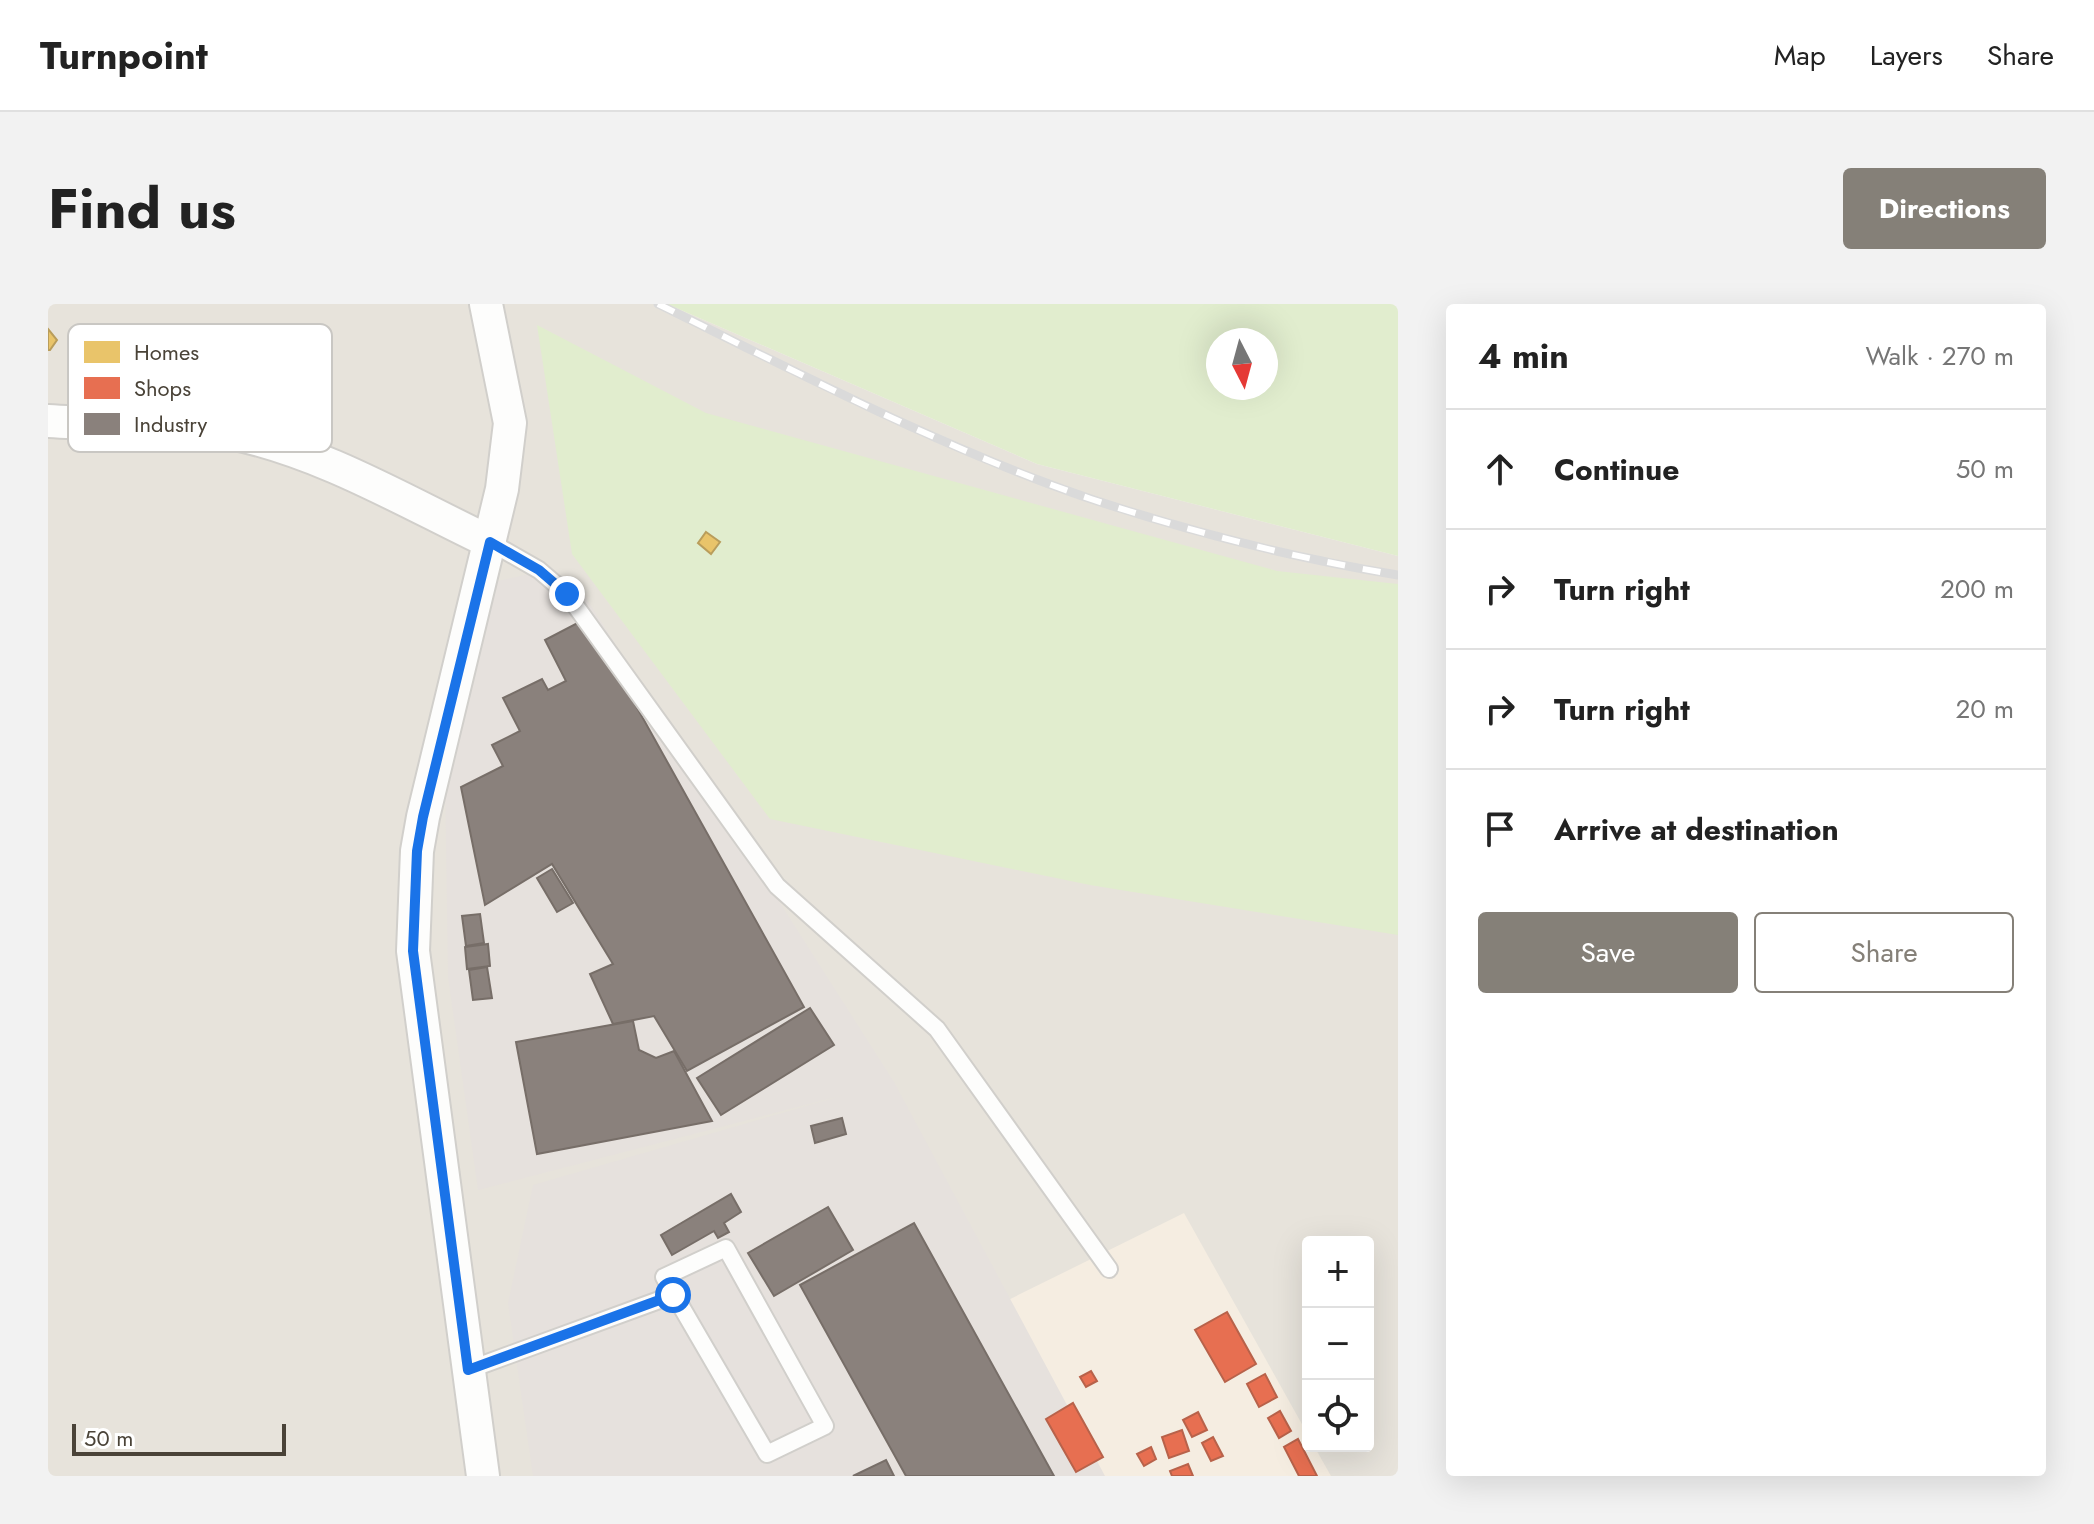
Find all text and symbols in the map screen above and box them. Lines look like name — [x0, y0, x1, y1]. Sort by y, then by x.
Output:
text: Turnpoint — [40, 28, 208, 83]
text: Map — [1774, 35, 1826, 76]
text: Layers — [1870, 35, 1943, 76]
text: Share — [1987, 35, 2054, 76]
text: Find us — [48, 168, 236, 249]
button: Directions — [1843, 168, 2046, 249]
legend — [68, 324, 332, 452]
north arrow — [1206, 328, 1278, 400]
text: 4 min — [1478, 332, 1569, 381]
text: Homes — [134, 336, 199, 368]
text: Walk · 270 m — [1865, 337, 2014, 375]
text: Shops — [134, 372, 191, 404]
text: Industry — [134, 408, 207, 440]
icon: ahead — [1478, 447, 1522, 491]
text: Continue — [1554, 448, 1680, 491]
text: 50 m — [1956, 450, 2014, 488]
icon: right — [1478, 567, 1522, 611]
text: Turn right — [1554, 568, 1690, 611]
text: 200 m — [1940, 570, 2014, 608]
route end — [549, 576, 585, 612]
icon: right — [1478, 687, 1522, 731]
text: Turn right — [1554, 688, 1690, 731]
text: 20 m — [1956, 690, 2014, 728]
icon: arrive — [1478, 807, 1522, 851]
text: Arrive at destination — [1554, 808, 1839, 851]
button: Save — [1478, 912, 1738, 993]
button: Share — [1754, 912, 2014, 993]
map controls — [1302, 1236, 1374, 1452]
button: + — [1302, 1236, 1374, 1308]
route start — [655, 1277, 691, 1313]
button: − — [1302, 1308, 1374, 1380]
button: locate — [1302, 1380, 1374, 1452]
scale bar — [72, 1420, 286, 1456]
text: 50 m — [84, 1422, 133, 1454]

